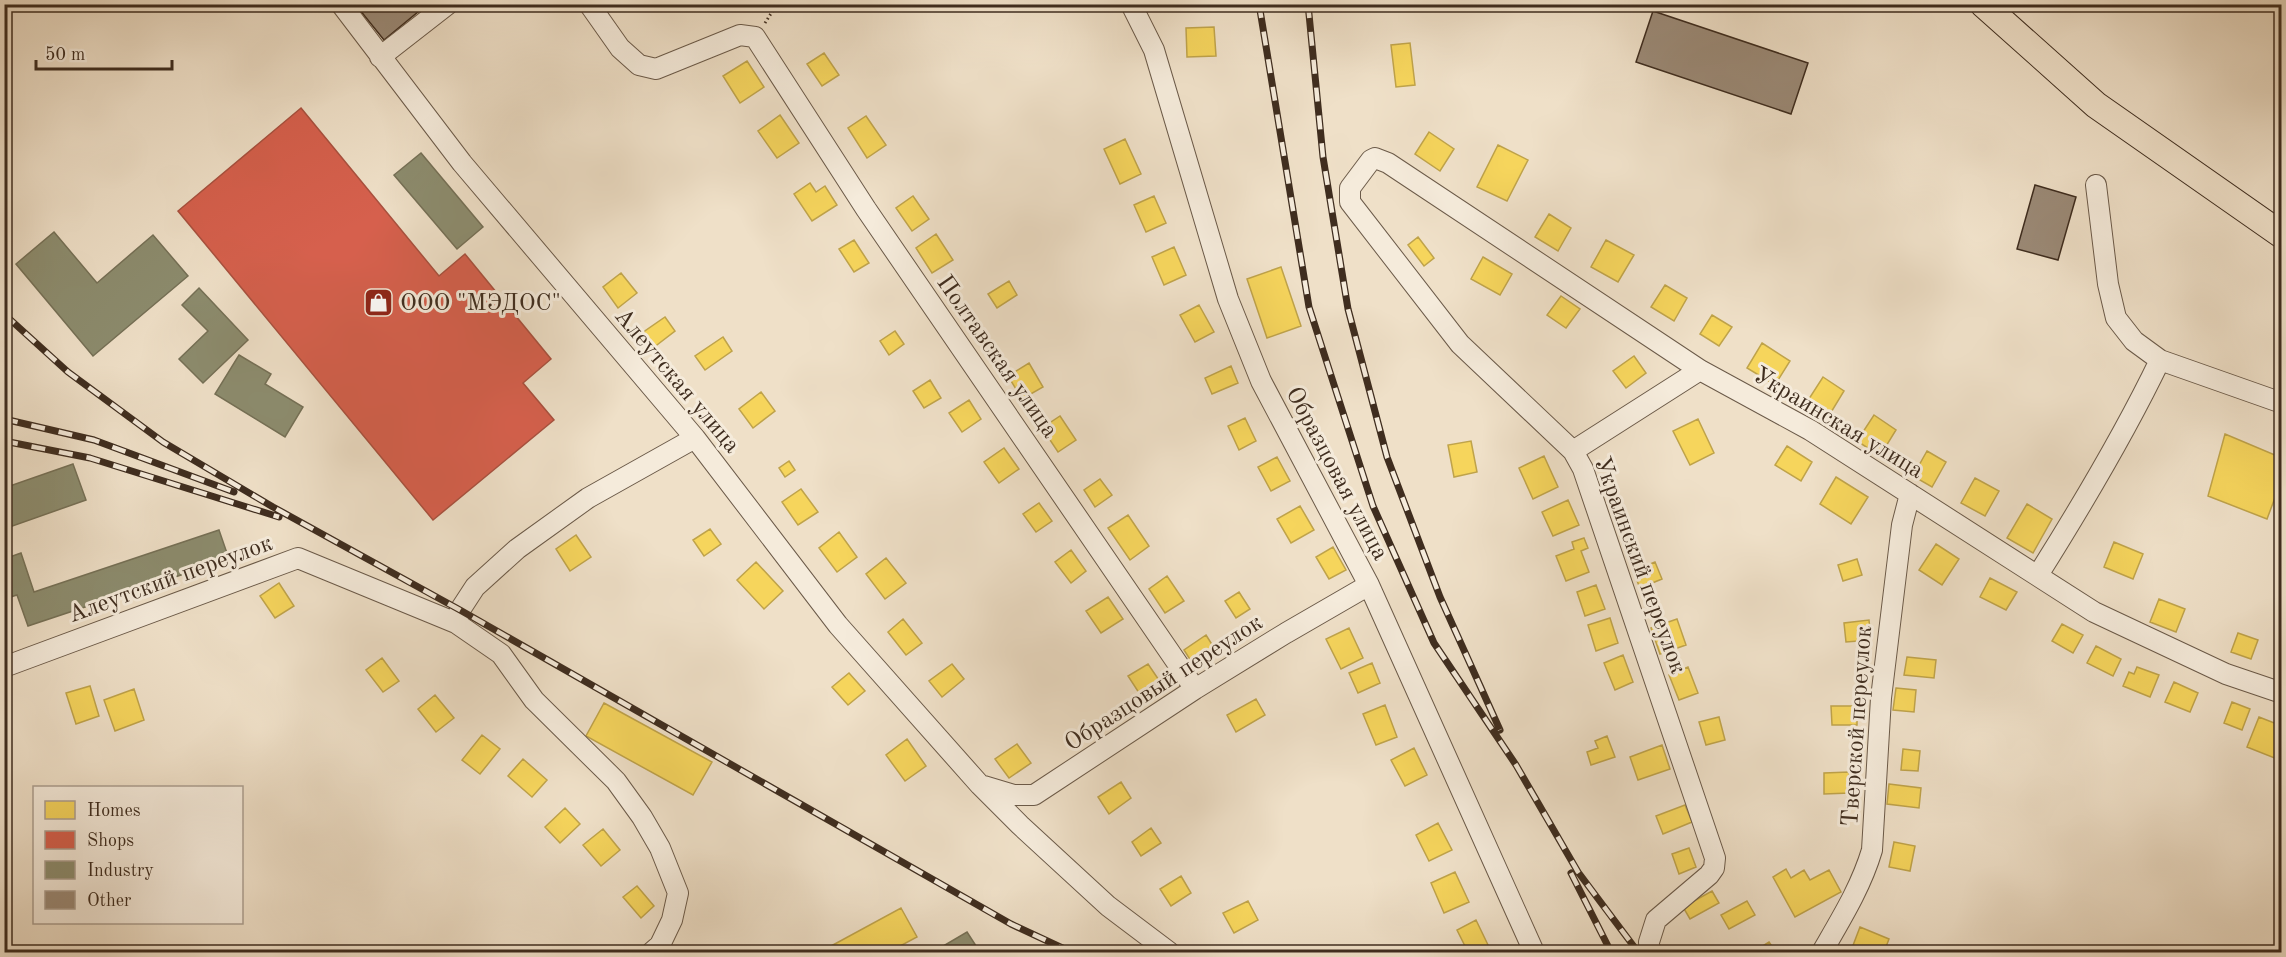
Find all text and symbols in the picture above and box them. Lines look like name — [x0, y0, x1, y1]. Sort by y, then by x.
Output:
scale bar — [36, 33, 172, 71]
text: 50 m — [45, 46, 85, 64]
street label: Полтавская улица — [931, 271, 1062, 443]
shop icon: ООО "МЭДОС" — [363, 286, 395, 318]
place label: ООО "МЭДОС" — [400, 292, 561, 316]
street label: Алеутская улица — [609, 304, 744, 458]
street label: Украинская улица — [1749, 364, 1927, 484]
street label: Образцовая улица — [1280, 383, 1392, 565]
street label: Украинский переулок — [1589, 454, 1690, 677]
street label: Алеутский переулок — [65, 532, 276, 628]
street label: Образцовый переулок — [1061, 611, 1267, 757]
street label: Тверской переулок — [1839, 625, 1877, 827]
legend — [33, 786, 243, 924]
text: Homes — [87, 802, 141, 820]
text: Shops — [87, 832, 134, 850]
text: Industry — [87, 862, 154, 880]
text: Other — [87, 892, 132, 910]

